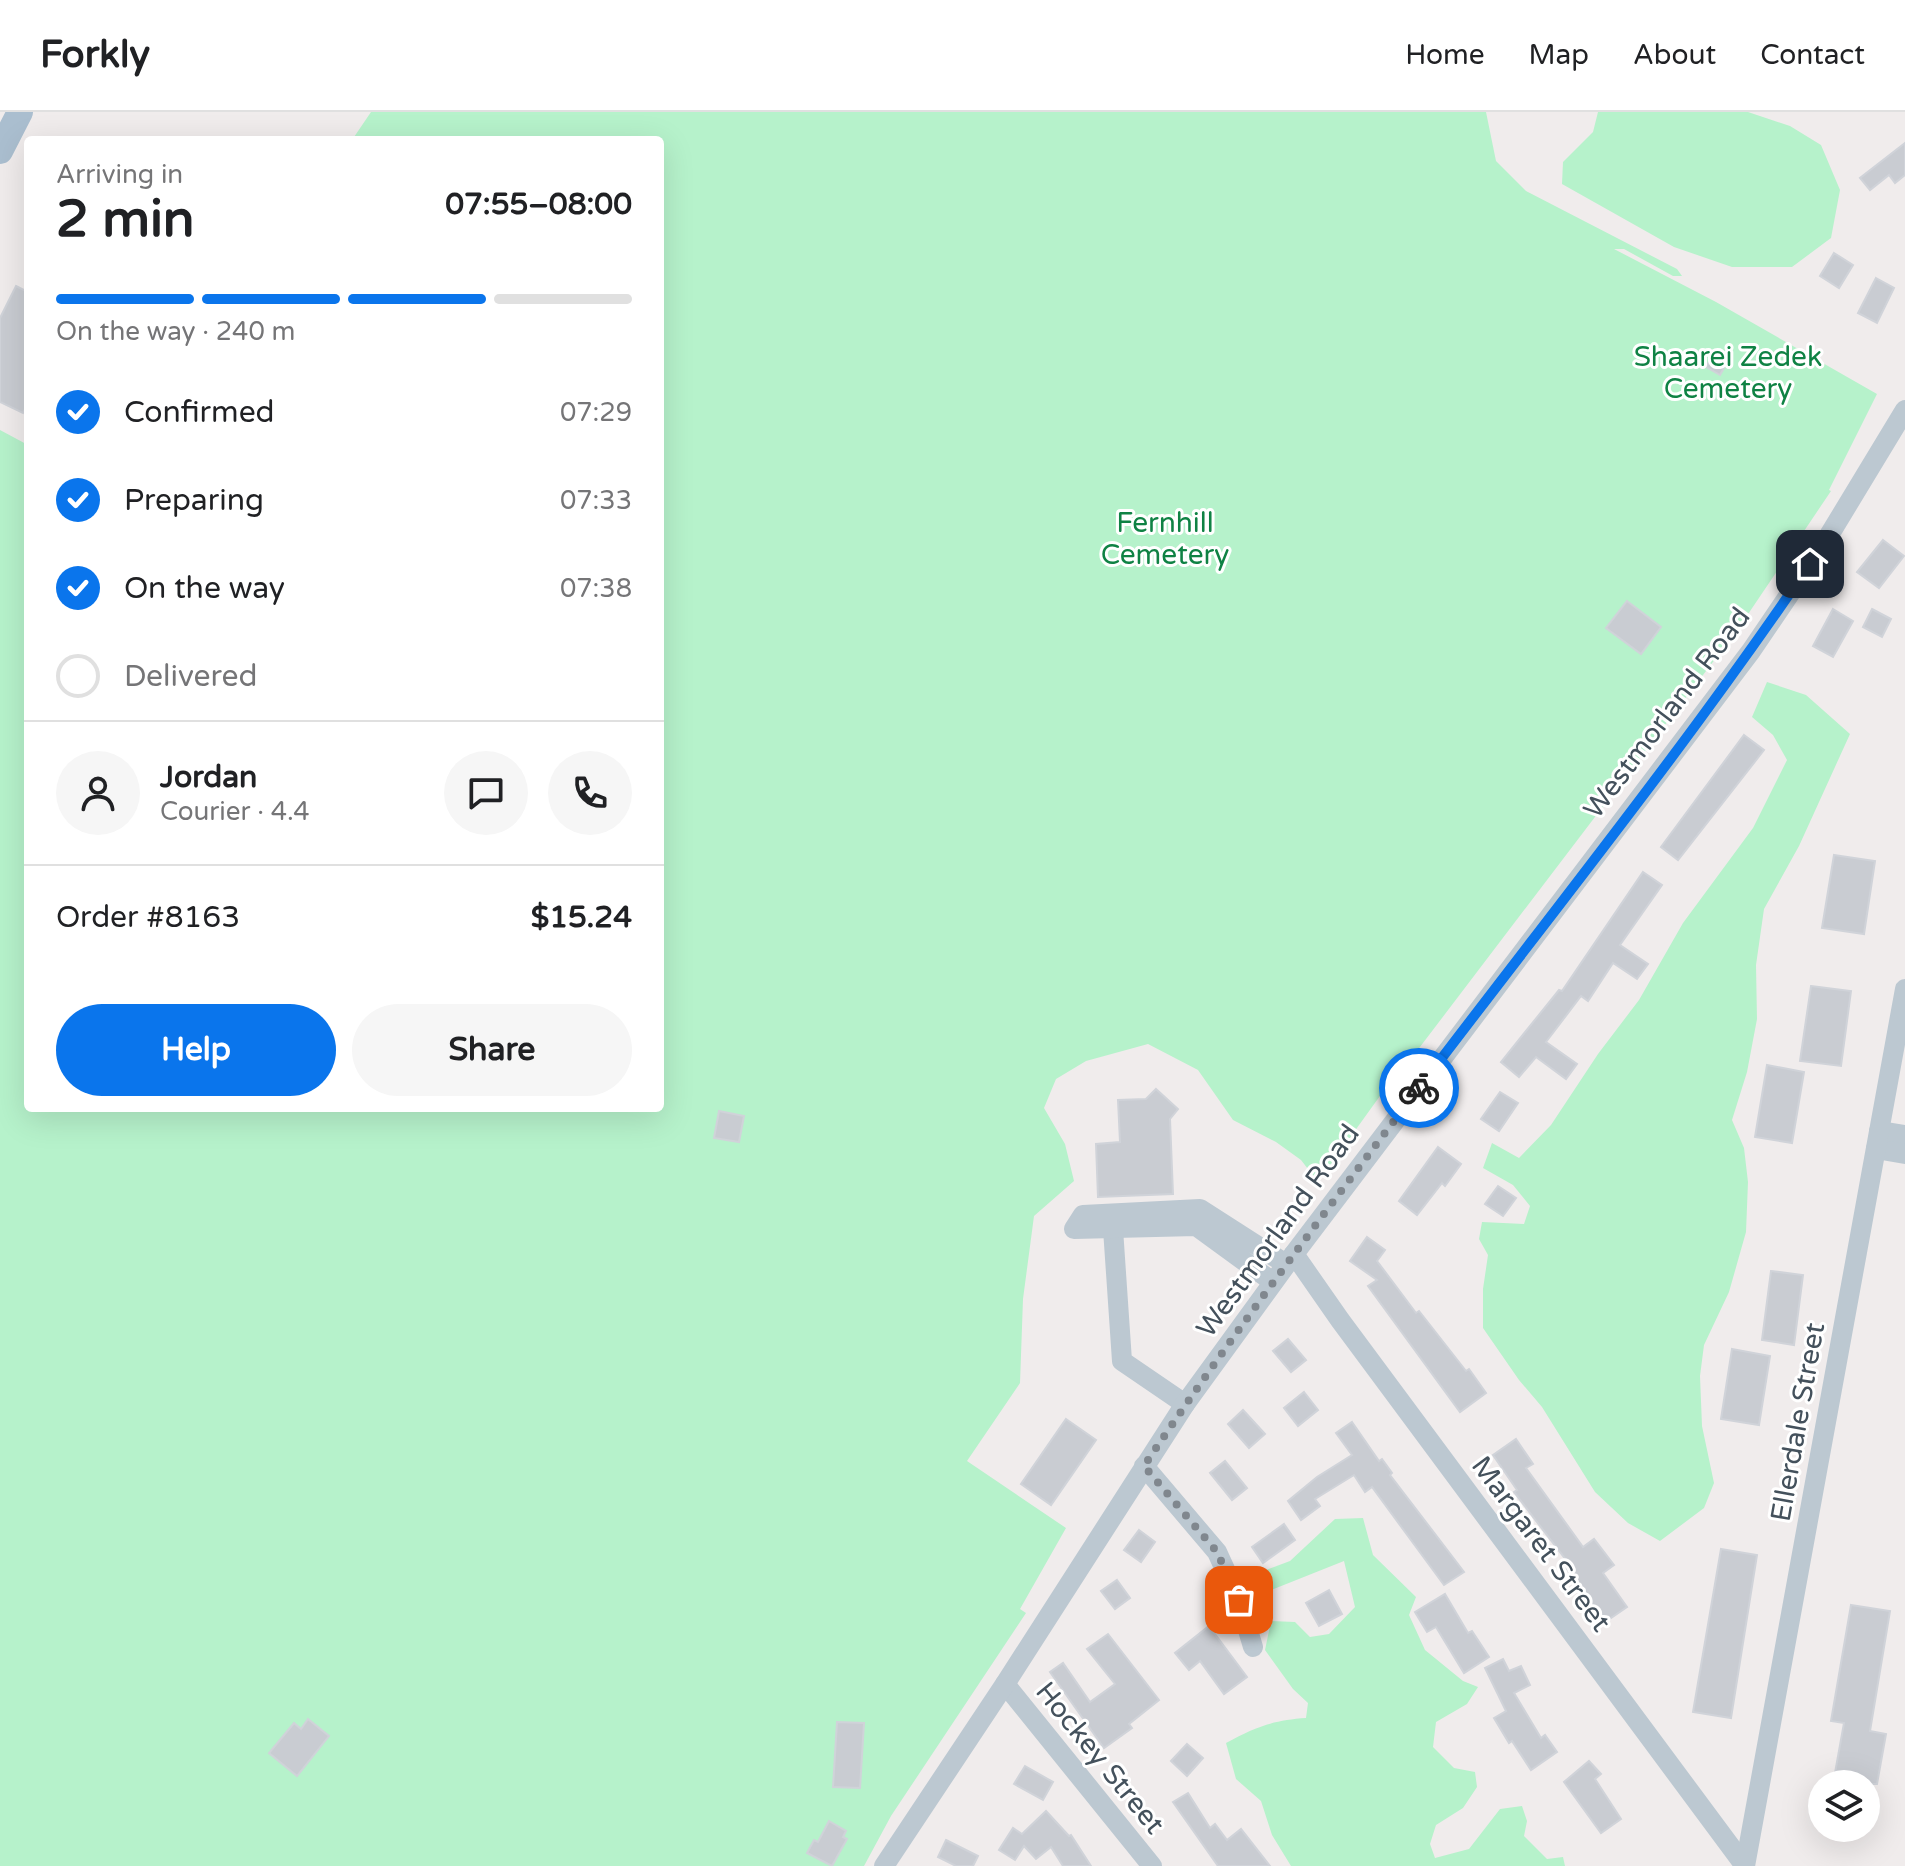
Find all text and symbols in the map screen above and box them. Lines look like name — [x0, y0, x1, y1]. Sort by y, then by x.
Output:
text: Forkly — [40, 32, 150, 78]
text: Home — [1405, 38, 1485, 72]
text: Map — [1529, 38, 1589, 72]
text: About — [1633, 38, 1716, 72]
text: Contact — [1760, 38, 1865, 72]
text: Arriving in — [56, 159, 183, 190]
text: 07:55–08:00 — [445, 186, 632, 223]
text: 2 min — [56, 188, 195, 251]
text: On the way · 240 m — [56, 316, 295, 347]
park label: Shaarei Zedek Cemetery — [1634, 340, 1822, 406]
icon: check — [56, 390, 100, 434]
text: Confirmed — [124, 394, 275, 431]
text: 07:29 — [560, 397, 632, 428]
icon: check — [56, 478, 100, 522]
text: Preparing — [124, 482, 264, 519]
text: 07:33 — [560, 485, 632, 516]
park label: Fernhill Cemetery — [1101, 506, 1229, 572]
pin — [1776, 530, 1844, 598]
icon: home — [1788, 542, 1832, 586]
icon: check — [56, 566, 100, 610]
text: On the way — [124, 570, 285, 607]
text: 07:38 — [560, 573, 632, 604]
street label: Westmorland Road — [1577, 601, 1757, 825]
text: Delivered — [124, 658, 258, 695]
button: person — [56, 751, 140, 835]
button: chat — [444, 751, 528, 835]
button: phone — [548, 751, 632, 835]
text: Jordan — [160, 759, 257, 796]
text: Courier · 4.4 — [160, 796, 310, 827]
text: Order #8163 — [56, 899, 240, 936]
text: $15.24 — [531, 899, 632, 936]
button: Help — [56, 1004, 336, 1096]
button: Share — [352, 1004, 632, 1096]
courier — [1379, 1048, 1459, 1128]
icon: bike — [1397, 1066, 1441, 1110]
street label: Westmorland Road — [1189, 1118, 1367, 1344]
street label: Ellerdale Street — [1764, 1320, 1832, 1524]
street label: Margaret Street — [1464, 1450, 1618, 1639]
pin — [1205, 1566, 1273, 1634]
icon: bag — [1217, 1578, 1261, 1622]
street label: Hockey Street — [1028, 1675, 1172, 1841]
map controls — [1808, 1770, 1880, 1842]
button: layers — [1808, 1770, 1880, 1842]

